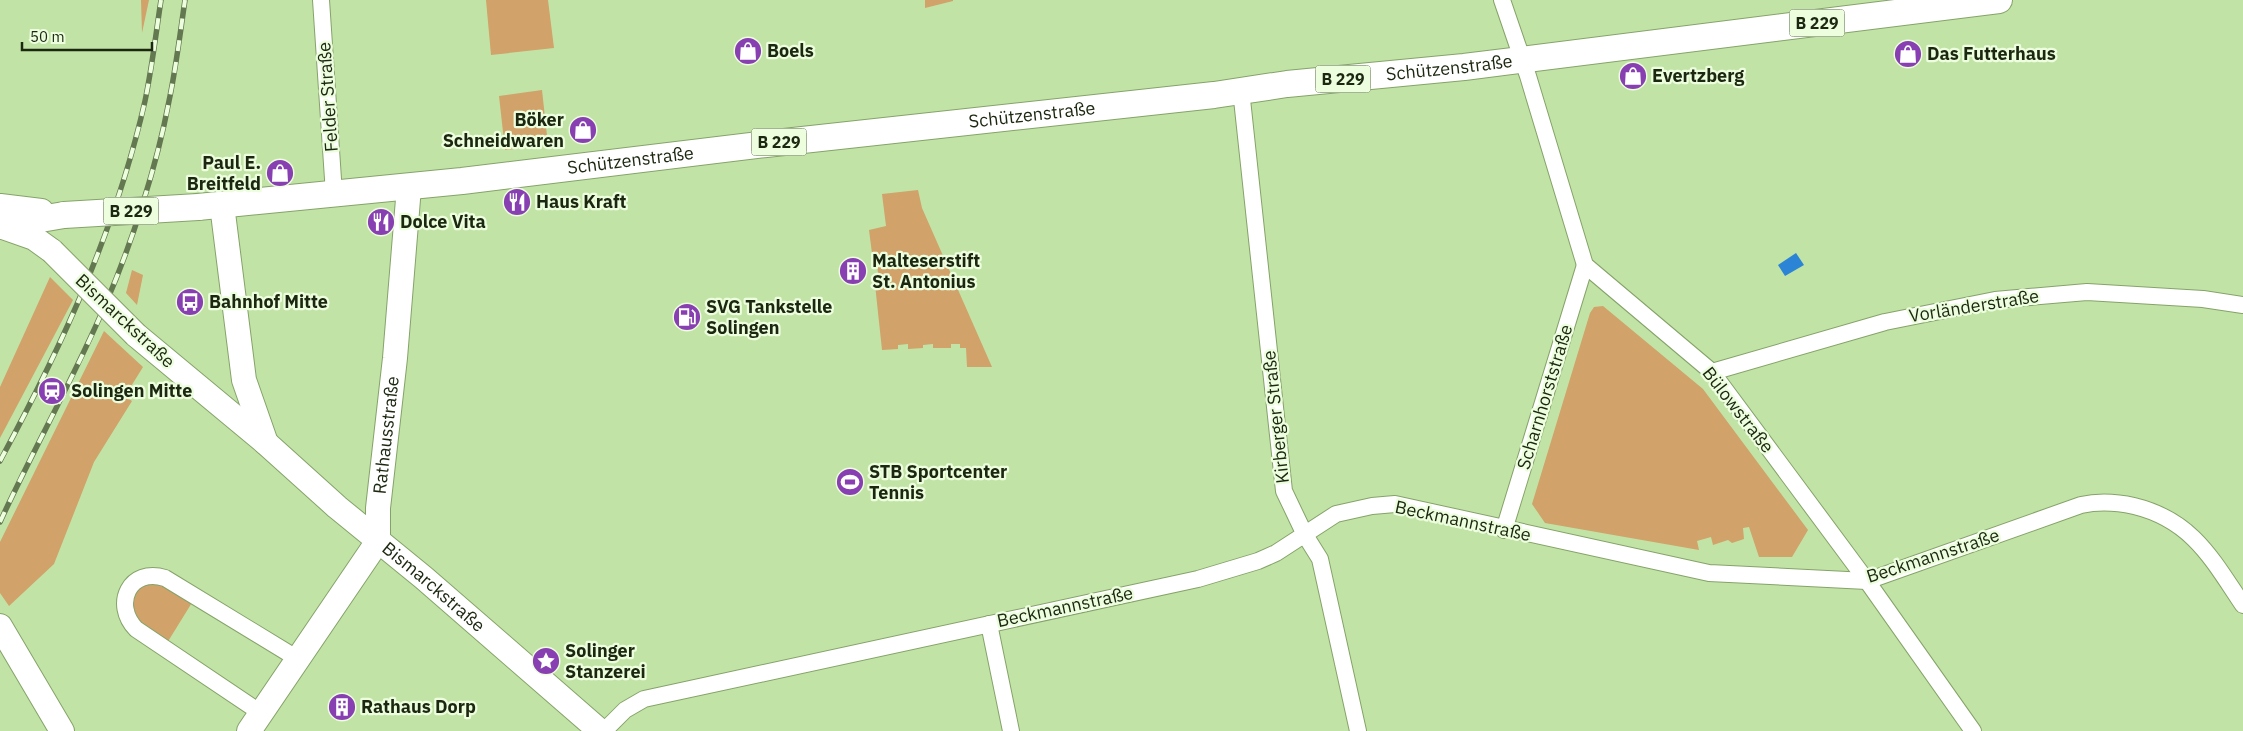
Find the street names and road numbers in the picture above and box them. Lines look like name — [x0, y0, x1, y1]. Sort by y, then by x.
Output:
road number: B 229 — [1790, 9, 1844, 36]
street label: Felder Straße — [312, 41, 343, 153]
street label: Schützenstraße — [1385, 49, 1514, 85]
road number: B 229 — [1316, 66, 1370, 92]
street label: Schützenstraße — [967, 96, 1096, 133]
road number: B 229 — [752, 128, 806, 156]
street label: Schützenstraße — [566, 141, 695, 179]
road number: B 229 — [104, 198, 158, 225]
street label: Bismarckstraße — [71, 269, 180, 373]
street label: Vorländerstraße — [1907, 284, 2041, 327]
street label: Scharnhorststraße — [1512, 321, 1578, 472]
street label: Kirberger Straße — [1257, 349, 1294, 485]
street label: Bülowstraße — [1698, 362, 1779, 458]
street label: Rathausstraße — [368, 375, 404, 495]
street label: Beckmannstraße — [1393, 495, 1533, 546]
street label: Beckmannstraße — [1863, 523, 2002, 588]
street label: Bismarckstraße — [378, 537, 490, 637]
street label: Beckmannstraße — [995, 581, 1135, 632]

